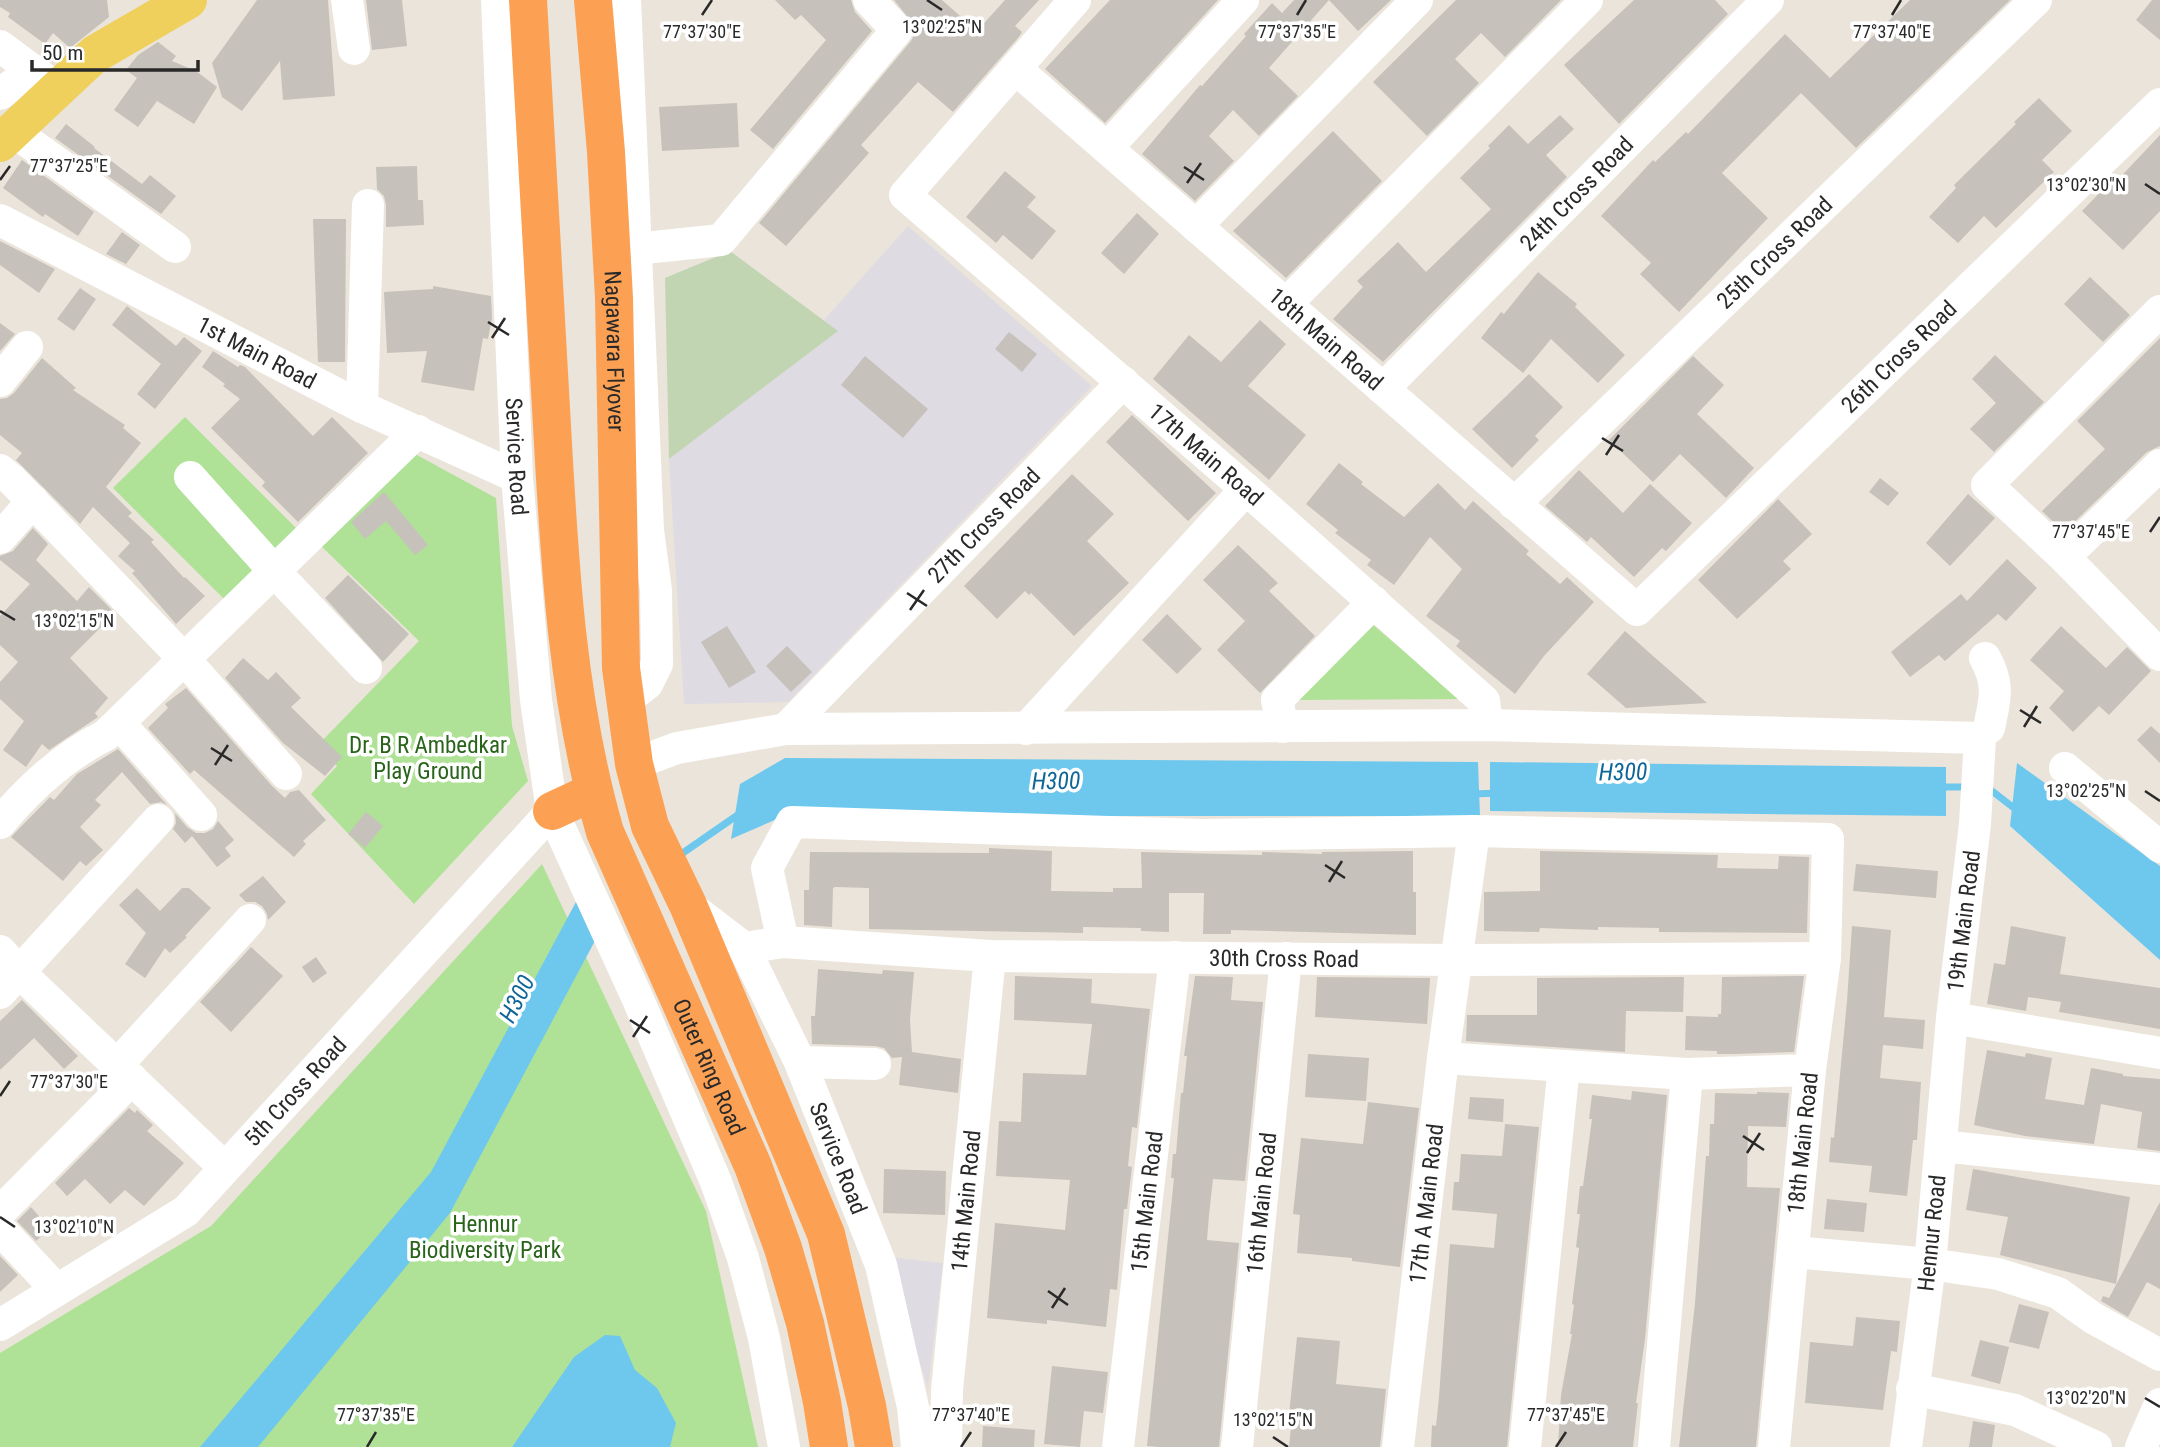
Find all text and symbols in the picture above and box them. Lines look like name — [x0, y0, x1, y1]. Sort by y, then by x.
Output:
text: 13°02'25"N — [902, 16, 982, 37]
text: 77°37'30"E — [663, 21, 741, 42]
text: 77°37'35"E — [1258, 21, 1336, 42]
text: 77°37'40"E — [1853, 21, 1931, 42]
scale bar — [32, 28, 198, 72]
text: 50 m — [42, 41, 83, 65]
street label: 24th Cross Road — [1514, 131, 1639, 256]
text: 77°37'25"E — [30, 155, 108, 176]
text: 13°02'30"N — [2046, 174, 2126, 195]
street label: 25th Cross Road — [1711, 191, 1838, 314]
street label: Nagawara Flyover — [599, 270, 630, 432]
street label: 18th Main Road — [1263, 282, 1388, 396]
street label: 26th Cross Road — [1836, 295, 1962, 418]
street label: 1st Main Road — [193, 311, 321, 395]
street label: Service Road — [500, 397, 534, 517]
street label: 17th Main Road — [1143, 398, 1269, 511]
street label: 27th Cross Road — [922, 462, 1046, 588]
text: 77°37'45"E — [2052, 521, 2130, 542]
text: 13°02'15"N — [34, 610, 114, 631]
park label: Dr. B R Ambedkar Play Ground — [349, 732, 507, 785]
water label: H300 — [1598, 758, 1648, 786]
water label: H300 — [1031, 767, 1081, 795]
text: 13°02'25"N — [2046, 780, 2126, 801]
street label: 19th Main Road — [1942, 849, 1986, 993]
street label: 30th Cross Road — [1209, 944, 1359, 973]
water label: H300 — [493, 971, 541, 1027]
street label: Outer Ring Road — [667, 995, 751, 1139]
street label: 5th Cross Road — [239, 1031, 352, 1152]
text: 77°37'30"E — [30, 1071, 108, 1092]
street label: 18th Main Road — [1782, 1071, 1824, 1215]
street label: Service Road — [804, 1098, 873, 1218]
street label: 17th A Main Road — [1404, 1122, 1449, 1285]
street label: 14th Main Road — [945, 1129, 986, 1273]
street label: 15th Main Road — [1125, 1129, 1168, 1274]
street label: 16th Main Road — [1241, 1131, 1282, 1275]
street label: Hennur Road — [1912, 1173, 1952, 1293]
park label: Hennur Biodiversity Park — [409, 1211, 562, 1264]
text: 13°02'10"N — [34, 1216, 114, 1237]
text: 13°02'20"N — [2046, 1387, 2126, 1408]
text: 77°37'35"E — [337, 1404, 415, 1425]
text: 77°37'40"E — [932, 1404, 1010, 1425]
text: 77°37'45"E — [1527, 1404, 1605, 1425]
text: 13°02'15"N — [1233, 1409, 1313, 1430]

